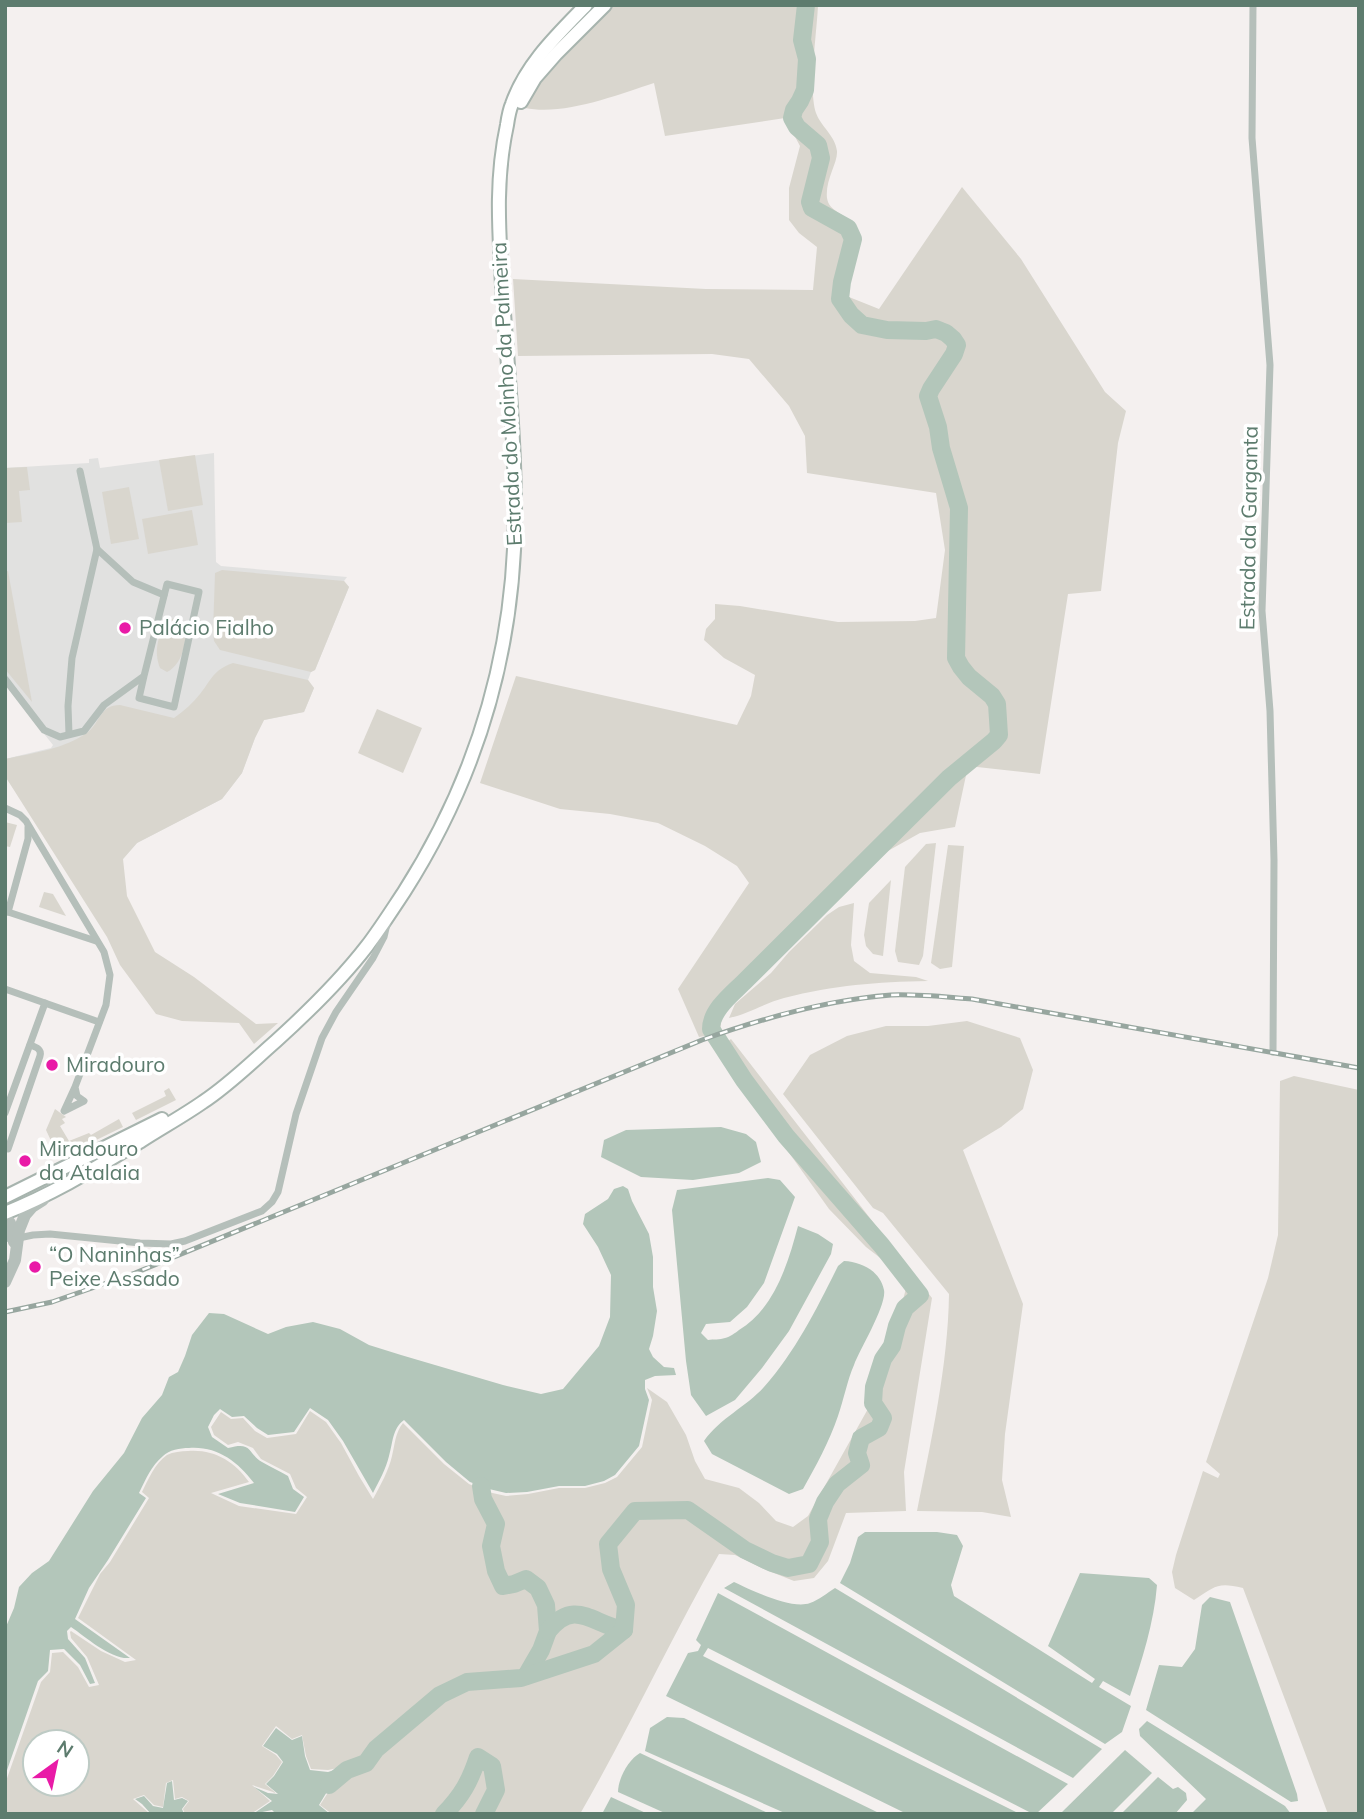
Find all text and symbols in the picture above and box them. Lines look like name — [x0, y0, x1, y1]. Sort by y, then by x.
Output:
street label: Estrada do Moinho da Palmeira — [485, 241, 527, 547]
street label: Estrada da Garganta — [1233, 426, 1263, 630]
place label: Palácio Fialho — [139, 614, 274, 640]
marker: Palácio Fialho — [117, 620, 133, 636]
place label: Miradouro — [66, 1051, 165, 1077]
marker: Miradouro — [44, 1057, 60, 1073]
place label: Miradouro da Atalaia — [39, 1135, 140, 1185]
marker: Miradouro da Atalaia — [17, 1153, 33, 1169]
place label: “O Naninhas” Peixe Assado — [49, 1241, 180, 1291]
marker: “O Naninhas” Peixe Assado — [27, 1259, 43, 1275]
north arrow — [21, 1728, 91, 1798]
text: N — [53, 1735, 78, 1763]

